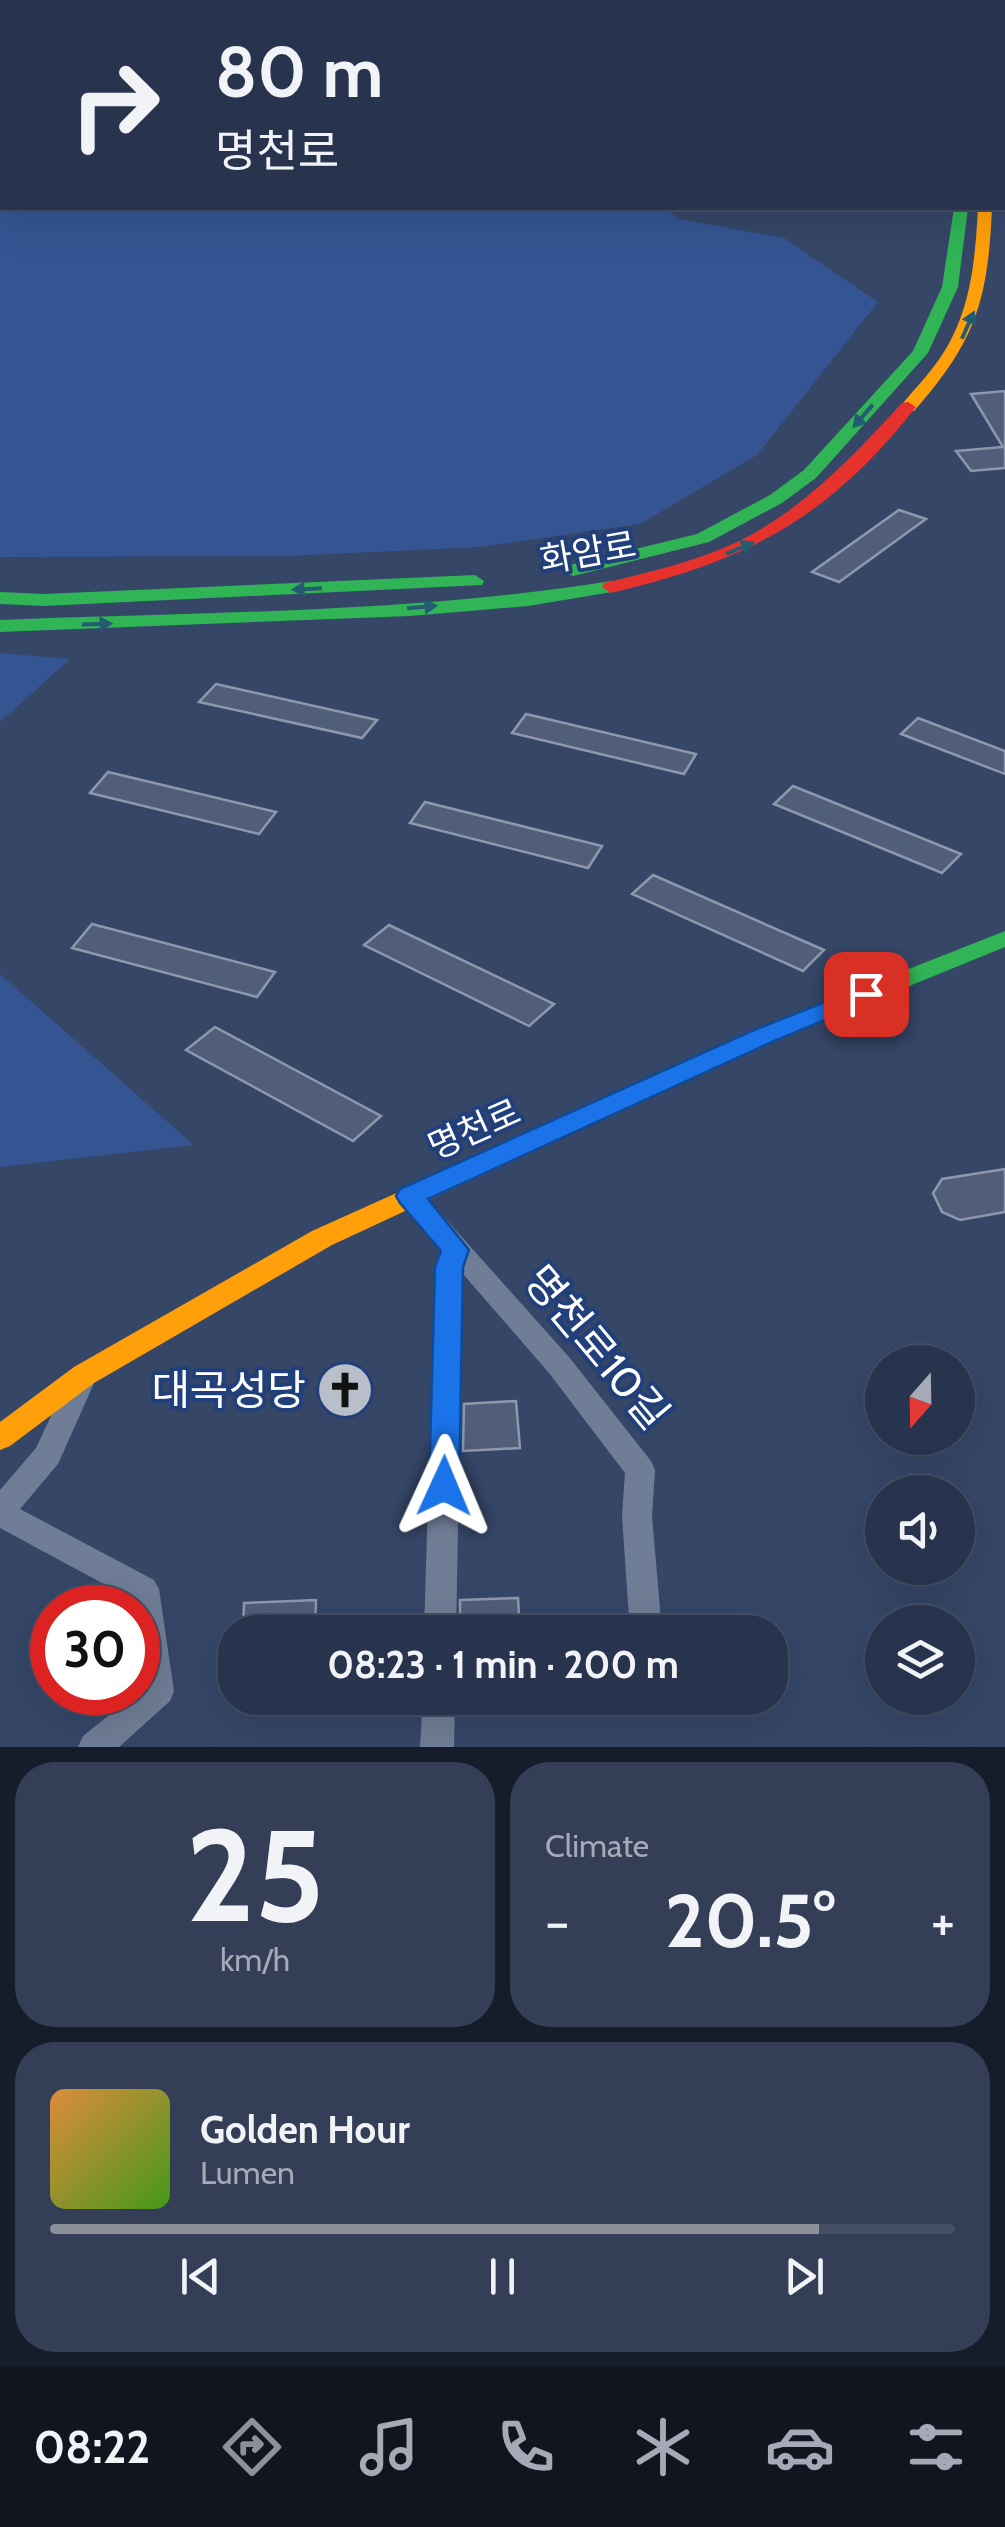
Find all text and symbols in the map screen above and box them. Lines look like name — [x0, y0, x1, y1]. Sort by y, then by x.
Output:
text: 80 m — [215, 29, 383, 115]
icon: right — [50, 40, 180, 170]
text: 명천로 — [215, 124, 339, 178]
one-way arrow — [960, 310, 976, 340]
one-way arrow — [853, 403, 875, 428]
street label: 화암로 — [537, 522, 639, 582]
one-way arrow — [725, 540, 755, 556]
one-way arrow — [291, 581, 323, 597]
one-way arrow — [407, 598, 438, 614]
one-way arrow — [82, 615, 114, 631]
pin — [824, 952, 909, 1037]
icon: arrive — [839, 967, 894, 1022]
street label: 명천로 — [421, 1090, 527, 1168]
street label: 명천로10길 — [514, 1255, 680, 1439]
north arrow — [865, 1345, 975, 1455]
map controls — [865, 1345, 975, 1715]
church icon: 대곡성당 — [315, 1360, 375, 1420]
place label: 대곡성당 — [151, 1364, 306, 1416]
position arrow — [392, 1434, 496, 1538]
button: sound — [865, 1475, 975, 1585]
speed limit sign: 30 — [30, 1585, 160, 1715]
button: layers — [865, 1605, 975, 1715]
text: 08:23 · 1 min · 200 m — [327, 1641, 679, 1688]
text: 25 — [186, 1796, 324, 1954]
text: Climate — [545, 1826, 649, 1865]
text: 20.5° — [665, 1875, 835, 1966]
text: − — [545, 1888, 569, 1955]
text: + — [931, 1888, 955, 1955]
text: km/h — [220, 1940, 290, 1979]
text: Golden Hour — [200, 2106, 410, 2153]
text: Lumen — [200, 2153, 295, 2192]
icon: previous — [173, 2249, 228, 2304]
icon: pause — [475, 2249, 530, 2304]
icon: next — [777, 2249, 832, 2304]
icon: directions — [217, 2412, 287, 2482]
icon: music — [354, 2412, 424, 2482]
icon: phone — [491, 2412, 561, 2482]
icon: climate — [628, 2412, 698, 2482]
icon: car — [765, 2412, 835, 2482]
icon: filters — [901, 2412, 971, 2482]
text: 08:22 — [33, 2420, 150, 2474]

